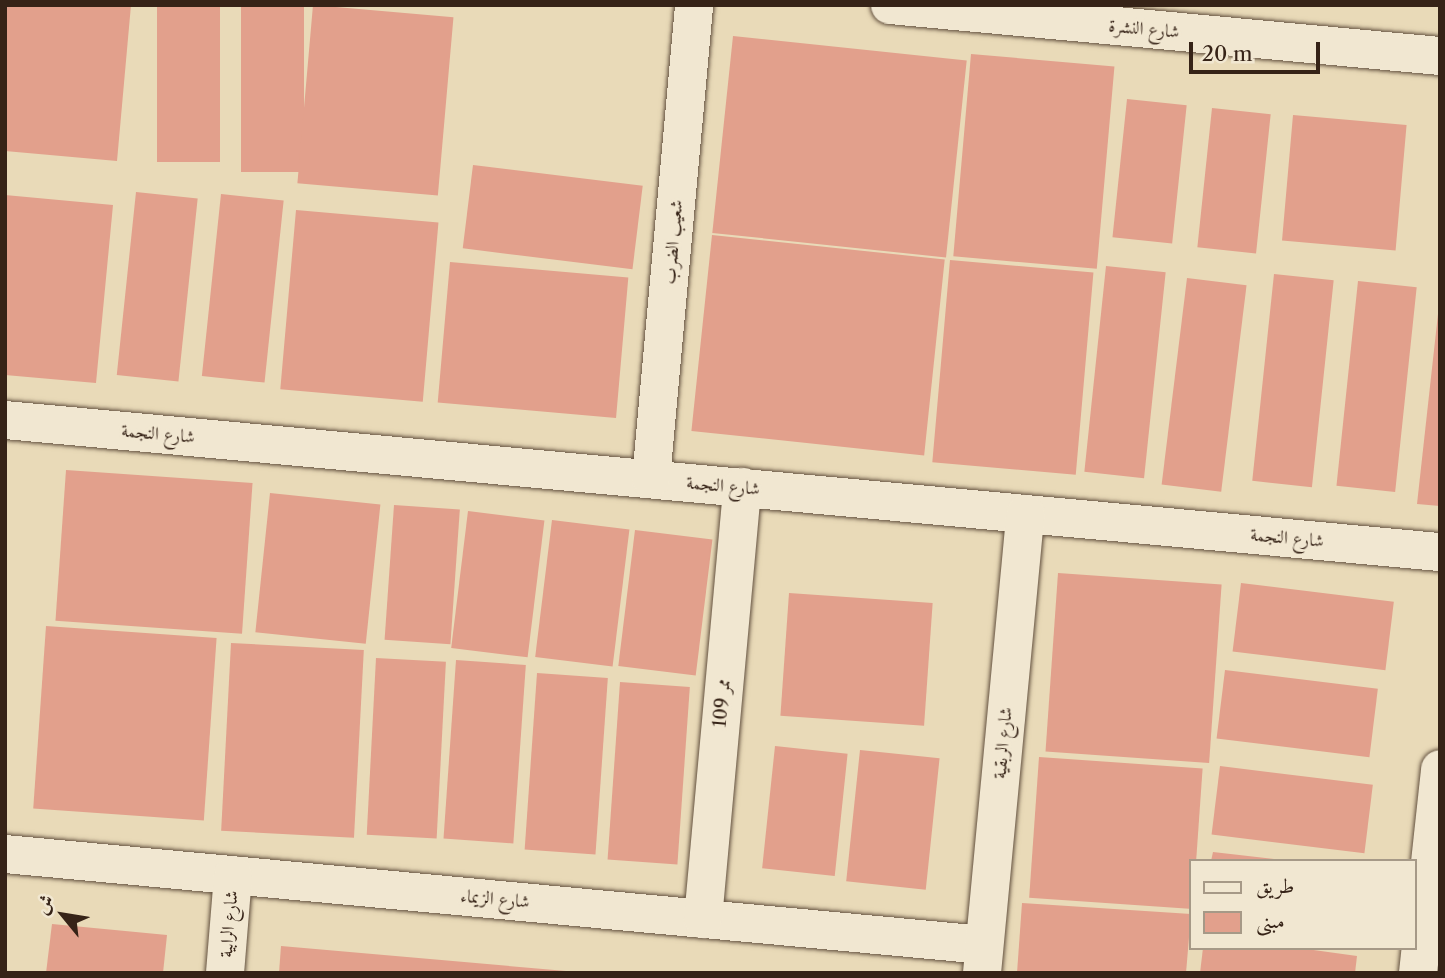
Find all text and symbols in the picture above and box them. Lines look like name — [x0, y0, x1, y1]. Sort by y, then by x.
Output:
street label: شارع النشرة — [1108, 15, 1180, 43]
scale bar — [1193, 28, 1324, 72]
text: 20 m — [1202, 41, 1253, 66]
street label: شعيب الضرب — [659, 199, 687, 285]
street label: شارع النجمة — [120, 420, 196, 448]
street label: شارع النجمة — [685, 472, 761, 500]
street label: شارع النجمة — [1249, 524, 1325, 552]
street label: ممر 109 — [709, 678, 735, 728]
street label: شارع الربقية — [989, 706, 1017, 780]
legend — [1190, 859, 1417, 950]
text: طريق — [1256, 873, 1294, 898]
north arrow — [28, 880, 98, 950]
street label: شارع الزيماء — [459, 885, 531, 913]
text: ش — [30, 890, 59, 918]
street label: شارع الرابية — [215, 890, 243, 958]
text: مبنى — [1256, 908, 1285, 933]

